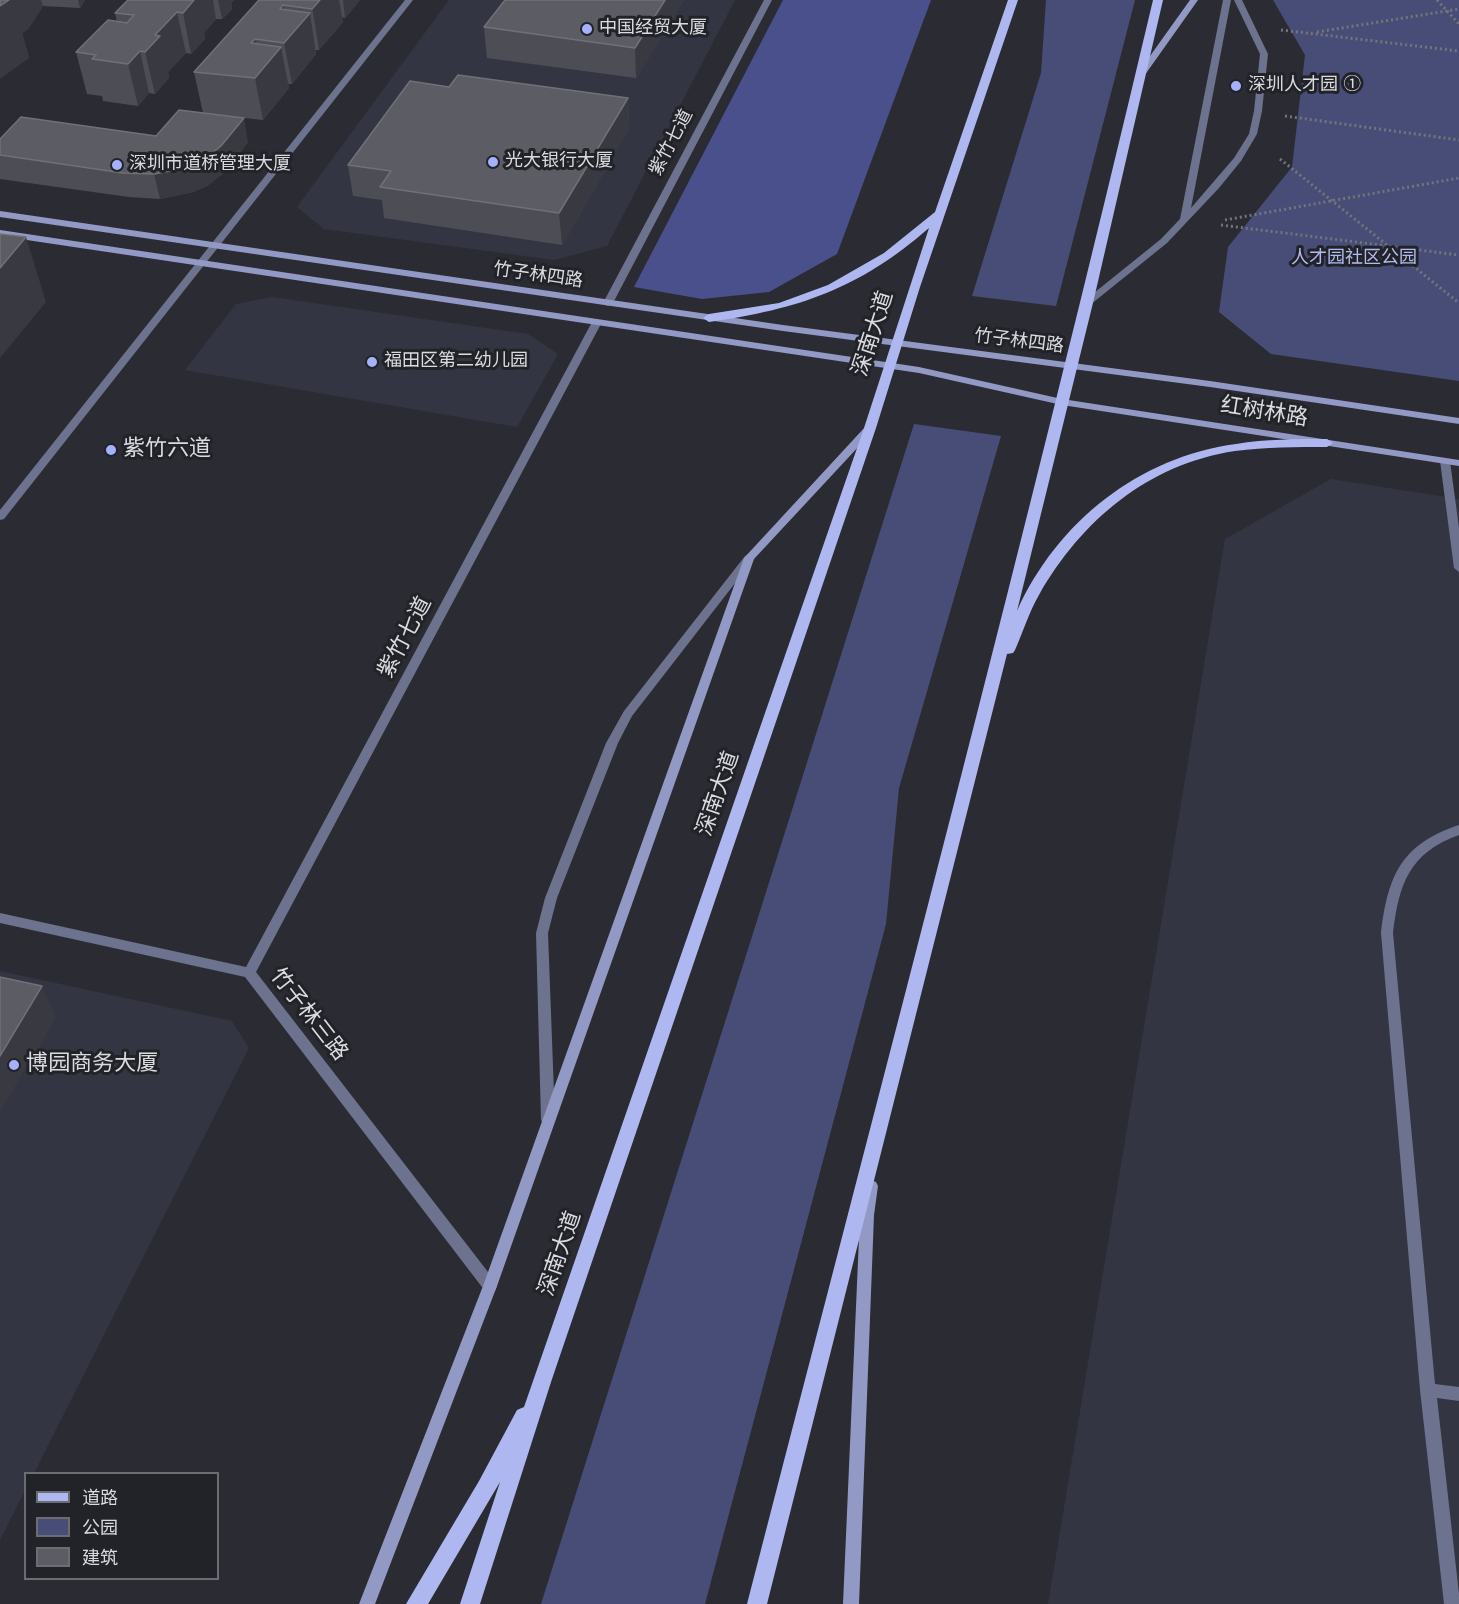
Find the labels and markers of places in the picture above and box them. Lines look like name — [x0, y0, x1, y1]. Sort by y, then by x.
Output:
place label: 中国经贸大厦 — [599, 18, 707, 40]
marker: 中国经贸大厦 — [580, 22, 594, 36]
place label: 深圳人才园 ① — [1248, 75, 1361, 97]
marker: 深圳人才园 ① — [1229, 79, 1243, 93]
place label: 光大银行大厦 — [505, 151, 613, 173]
place label: 深圳市道桥管理大厦 — [129, 154, 291, 176]
marker: 光大银行大厦 — [486, 155, 500, 169]
marker: 深圳市道桥管理大厦 — [110, 158, 124, 172]
place label: 福田区第二幼儿园 — [384, 351, 528, 373]
marker: 福田区第二幼儿园 — [365, 355, 379, 369]
place label: 紫竹六道 — [123, 437, 211, 463]
marker: 紫竹六道 — [104, 443, 118, 457]
place label: 博园商务大厦 — [26, 1052, 158, 1078]
marker: 博园商务大厦 — [7, 1058, 21, 1072]

